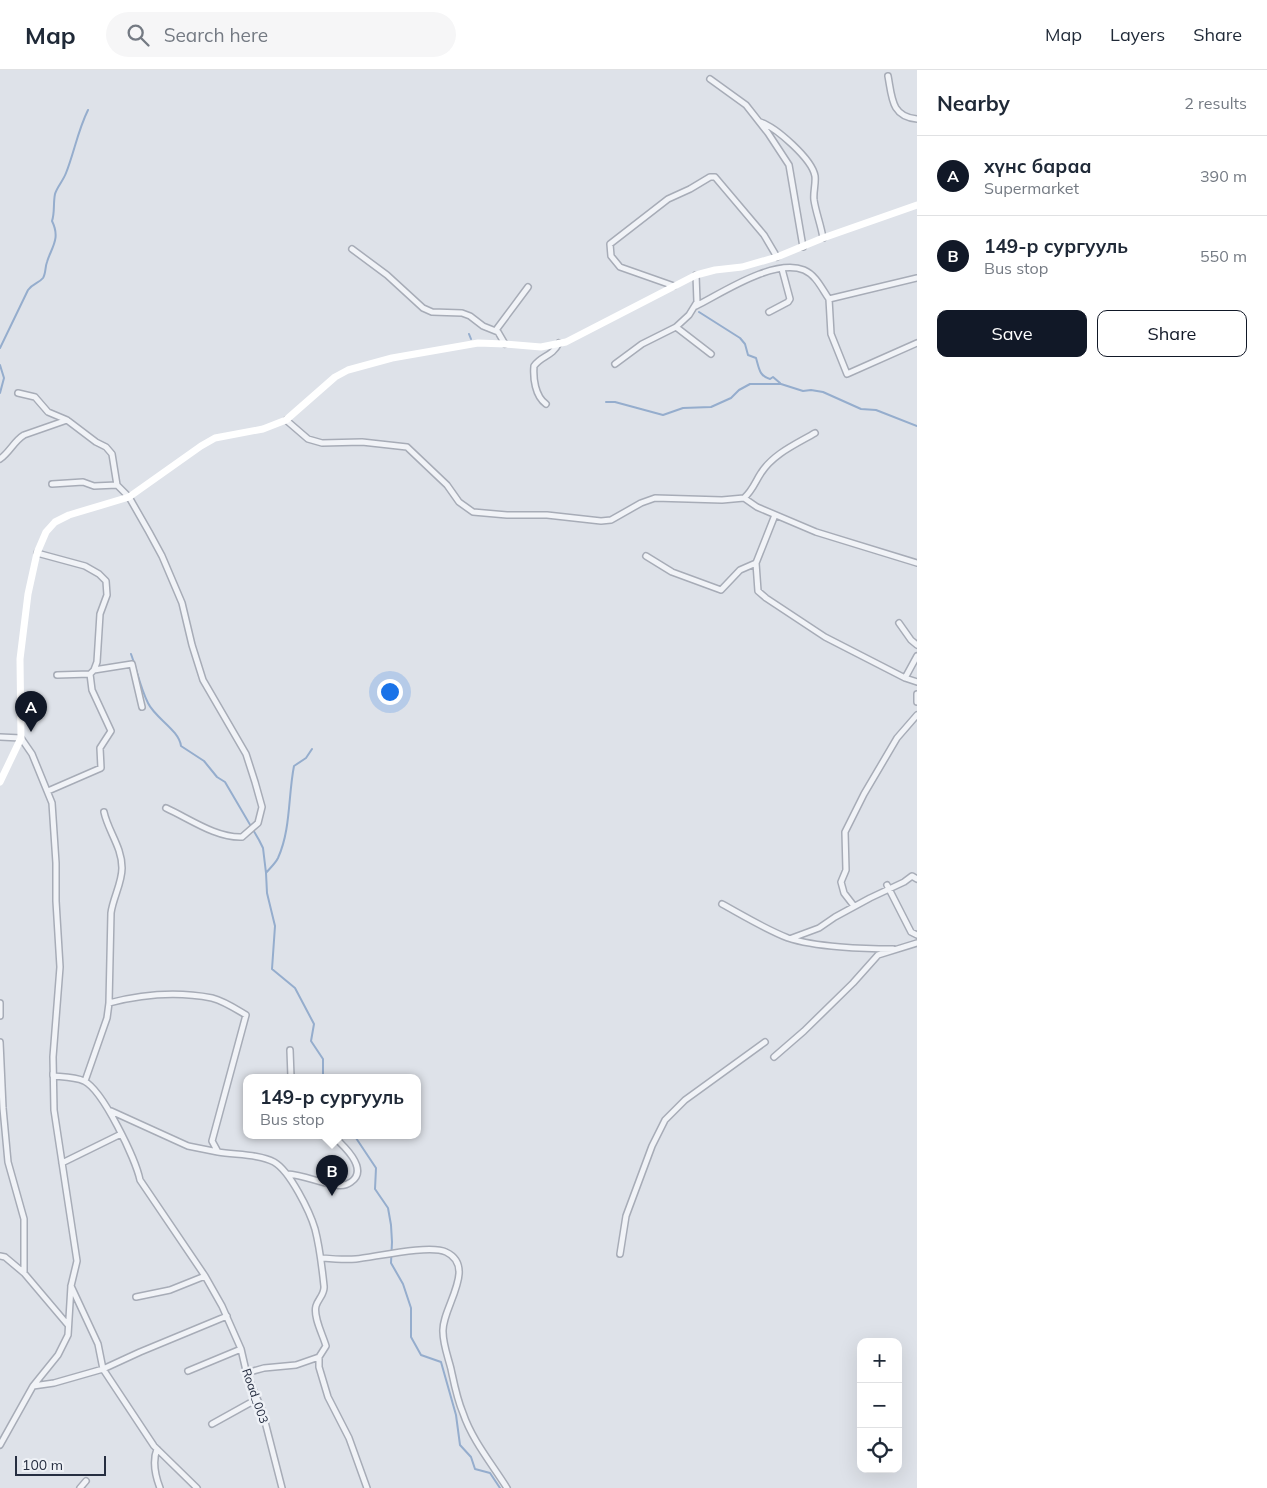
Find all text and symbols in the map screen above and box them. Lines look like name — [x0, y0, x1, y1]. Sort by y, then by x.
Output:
search box — [106, 12, 456, 57]
text: Map — [25, 20, 76, 50]
icon: search — [124, 21, 152, 49]
text: Search here — [164, 23, 268, 47]
text: Map — [1045, 23, 1082, 46]
text: Layers — [1110, 23, 1165, 46]
text: Share — [1193, 23, 1242, 46]
text: Nearby — [937, 90, 1010, 116]
text: 2 results — [1184, 93, 1247, 113]
text: хүнс бараа — [984, 154, 1091, 178]
text: A — [947, 166, 959, 186]
text: 390 m — [1200, 166, 1247, 186]
text: Supermarket — [984, 178, 1079, 198]
text: 149-р сургууль — [984, 234, 1128, 258]
text: B — [947, 246, 959, 266]
text: 550 m — [1200, 246, 1247, 266]
text: Bus stop — [984, 258, 1048, 278]
button: Save — [937, 310, 1087, 357]
button: Share — [1097, 310, 1247, 357]
your location — [377, 679, 403, 705]
pin: A — [15, 691, 47, 732]
popup — [243, 1074, 421, 1139]
text: 149-р сургууль — [260, 1085, 404, 1109]
text: Bus stop — [260, 1109, 324, 1129]
pin: B — [316, 1155, 348, 1196]
map controls — [857, 1338, 902, 1473]
button: + — [857, 1338, 902, 1383]
street label: Road_003 — [239, 1366, 272, 1425]
button: − — [857, 1383, 902, 1428]
button: locate — [857, 1428, 902, 1473]
scale bar — [15, 1453, 106, 1476]
text: 100 m — [22, 1456, 63, 1474]

